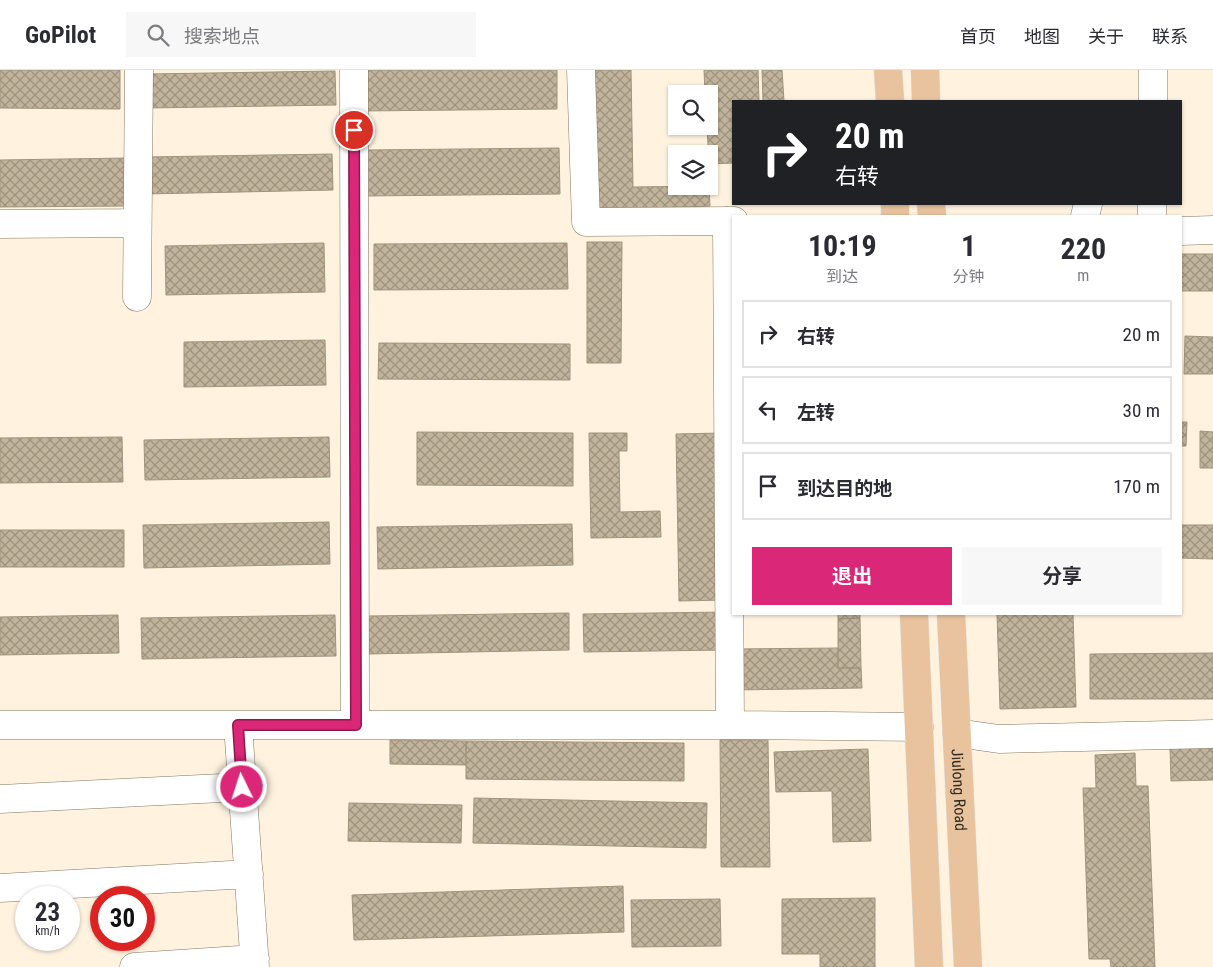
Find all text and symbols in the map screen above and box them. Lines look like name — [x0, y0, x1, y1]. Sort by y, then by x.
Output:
search box — [126, 12, 476, 57]
text: GoPilot — [25, 21, 96, 49]
icon: search — [144, 21, 172, 49]
text: 搜索地点 — [184, 25, 260, 48]
text: 首页 — [960, 26, 996, 47]
text: 地图 — [1024, 26, 1060, 47]
text: 关于 — [1088, 26, 1124, 47]
text: 联系 — [1152, 26, 1188, 47]
map controls — [668, 85, 718, 195]
button: search — [668, 85, 718, 135]
pin — [333, 109, 375, 151]
icon: arrive — [340, 116, 368, 144]
text: 20 m — [835, 116, 904, 157]
icon: right — [752, 120, 817, 185]
button: layers — [668, 145, 718, 195]
text: 右转 — [835, 164, 879, 189]
text: 10:19 — [808, 228, 877, 263]
text: 1 — [961, 228, 976, 263]
text: 220 — [1061, 231, 1106, 266]
text: m — [1077, 266, 1089, 285]
text: 到达 — [826, 267, 858, 286]
text: 分钟 — [953, 267, 985, 286]
icon: right — [754, 320, 782, 348]
text: 20 m — [1123, 323, 1160, 346]
text: 右转 — [797, 325, 835, 348]
icon: left — [754, 396, 782, 424]
text: 30 m — [1123, 399, 1160, 422]
text: 左转 — [797, 401, 835, 424]
icon: arrive — [754, 472, 782, 500]
text: 170 m — [1113, 475, 1160, 498]
text: 到达目的地 — [797, 477, 892, 500]
button: 退出 — [752, 547, 952, 605]
button: 分享 — [962, 547, 1162, 605]
street label: Jiulong Road — [947, 748, 970, 831]
position arrow — [215, 760, 267, 812]
speed limit sign: 30 — [90, 886, 155, 951]
text: 23 — [35, 898, 60, 927]
text: km/h — [35, 924, 60, 938]

